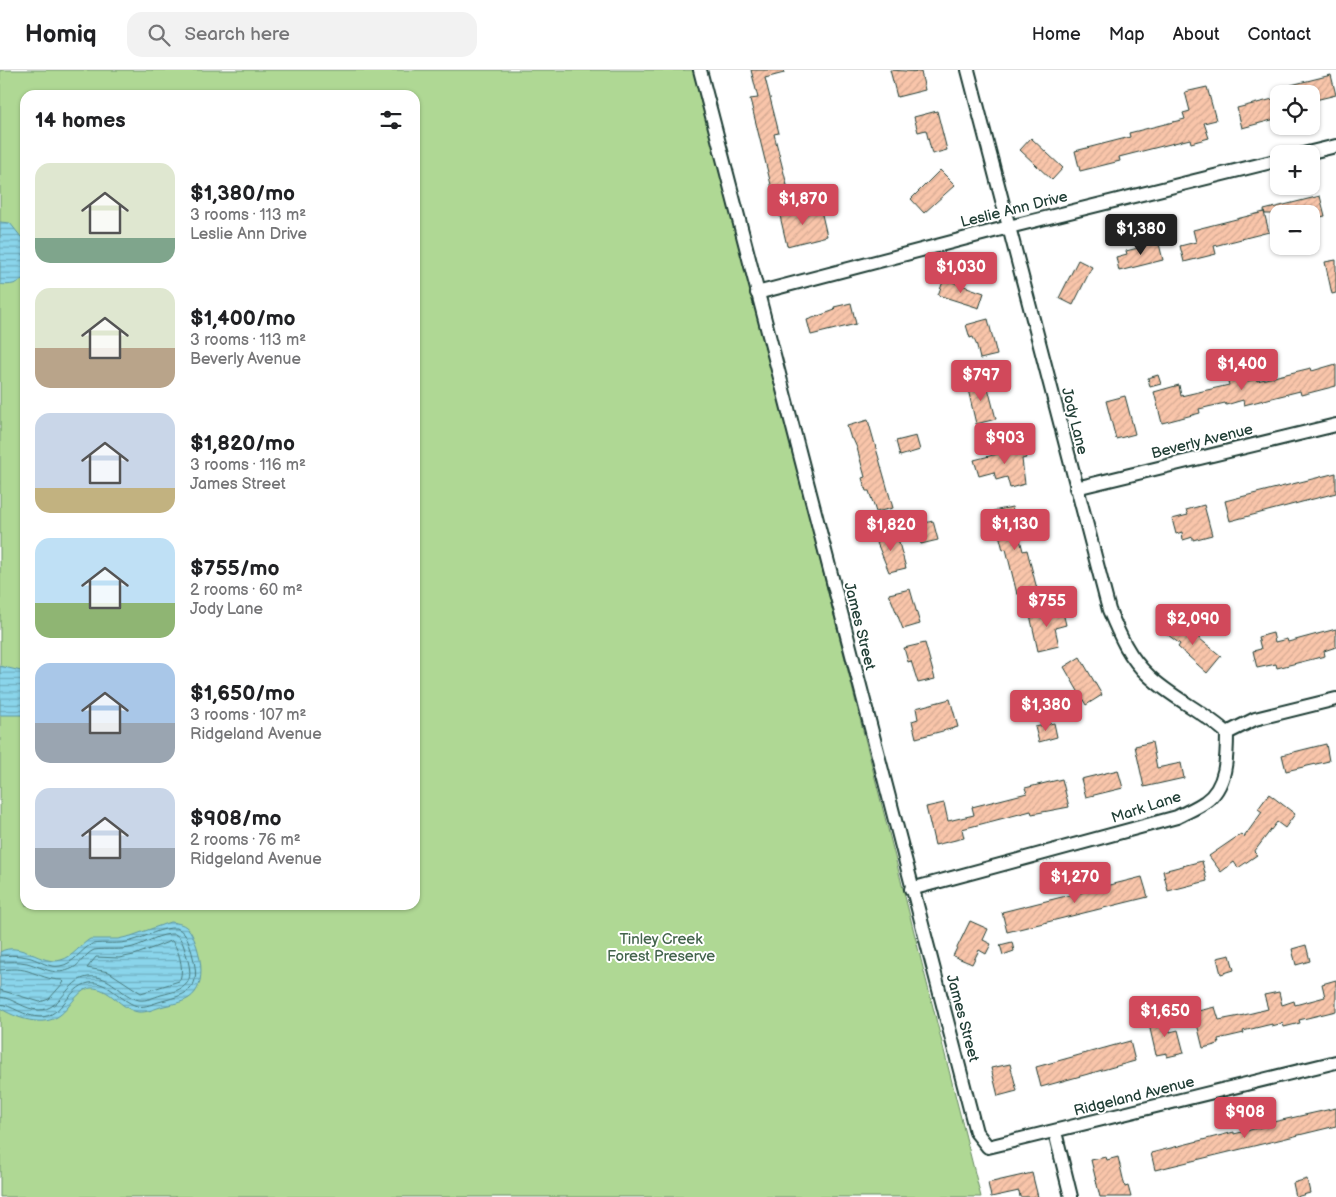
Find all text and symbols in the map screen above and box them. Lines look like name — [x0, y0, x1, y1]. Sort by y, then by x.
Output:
search box — [127, 12, 477, 57]
text: Homiq — [25, 20, 97, 49]
icon: search — [145, 21, 173, 49]
text: Search here — [185, 23, 290, 46]
text: Home — [1032, 24, 1081, 45]
text: Map — [1109, 24, 1145, 45]
text: About — [1173, 24, 1220, 45]
text: Contact — [1248, 24, 1311, 45]
map controls — [1270, 85, 1320, 255]
button: locate — [1270, 85, 1320, 135]
icon: filters — [377, 106, 405, 134]
text: 14 homes — [35, 108, 126, 133]
button: + — [1270, 145, 1320, 195]
text: $1,380/mo — [190, 181, 295, 206]
icon: home — [75, 183, 135, 243]
pin: $1,870 — [762, 184, 844, 226]
street label: Leslie Ann Drive — [959, 187, 1070, 232]
text: $1,870 — [778, 190, 828, 209]
button: − — [1270, 205, 1320, 255]
text: 3 rooms · 113 m² — [190, 206, 306, 225]
pin: $1,380 — [1100, 214, 1182, 256]
text: $1,380 — [1116, 220, 1166, 239]
text: Leslie Ann Drive — [190, 225, 307, 244]
pin: $1,030 — [920, 252, 1002, 294]
text: $1,030 — [936, 258, 986, 277]
text: $1,400/mo — [190, 306, 296, 331]
icon: home — [75, 308, 135, 368]
text: 3 rooms · 113 m² — [190, 331, 306, 350]
pin: $1,400 — [1201, 348, 1283, 391]
text: Beverly Avenue — [190, 350, 301, 369]
text: $1,400 — [1217, 355, 1267, 374]
pin: $797 — [951, 360, 1011, 402]
text: $797 — [962, 366, 1000, 385]
street label: Jody Lane — [1057, 386, 1092, 457]
street label: Beverly Avenue — [1149, 420, 1255, 463]
pin: $903 — [975, 422, 1035, 465]
text: $903 — [985, 429, 1025, 448]
text: $1,820/mo — [190, 431, 295, 456]
icon: home — [75, 433, 135, 493]
text: 3 rooms · 116 m² — [190, 456, 306, 475]
text: James Street — [190, 475, 286, 494]
pin: $1,130 — [974, 508, 1056, 551]
pin: $1,820 — [850, 510, 932, 552]
text: $1,130 — [992, 515, 1038, 534]
text: $1,820 — [866, 516, 916, 535]
text: $755/mo — [190, 556, 279, 581]
icon: home — [75, 558, 135, 618]
street label: James Street — [839, 580, 880, 672]
text: 2 rooms · 60 m² — [190, 581, 303, 600]
pin: $755 — [1017, 586, 1077, 628]
text: $755 — [1028, 592, 1066, 611]
text: Jody Lane — [190, 600, 263, 619]
pin: $2,090 — [1152, 604, 1234, 646]
text: $2,090 — [1167, 610, 1220, 629]
text: $1,650/mo — [190, 681, 295, 706]
icon: home — [75, 683, 135, 743]
pin: $1,380 — [1005, 690, 1087, 732]
text: $1,380 — [1021, 696, 1071, 715]
text: 3 rooms · 107 m² — [190, 706, 306, 725]
text: Ridgeland Avenue — [190, 725, 322, 744]
street label: Mark Lane — [1109, 787, 1184, 828]
text: $908/mo — [190, 806, 282, 831]
icon: home — [75, 808, 135, 868]
text: 2 rooms · 76 m² — [190, 831, 301, 850]
text: Ridgeland Avenue — [190, 850, 322, 869]
pin: $1,270 — [1034, 862, 1116, 904]
text: $1,270 — [1051, 868, 1099, 887]
park label: Tinley Creek Forest Preserve — [607, 930, 715, 966]
street label: James Street — [942, 972, 983, 1064]
pin: $1,650 — [1124, 996, 1206, 1038]
text: $1,650 — [1140, 1002, 1190, 1021]
street label: Ridgeland Avenue — [1072, 1072, 1196, 1121]
pin: $908 — [1215, 1096, 1275, 1139]
text: $908 — [1225, 1103, 1265, 1122]

